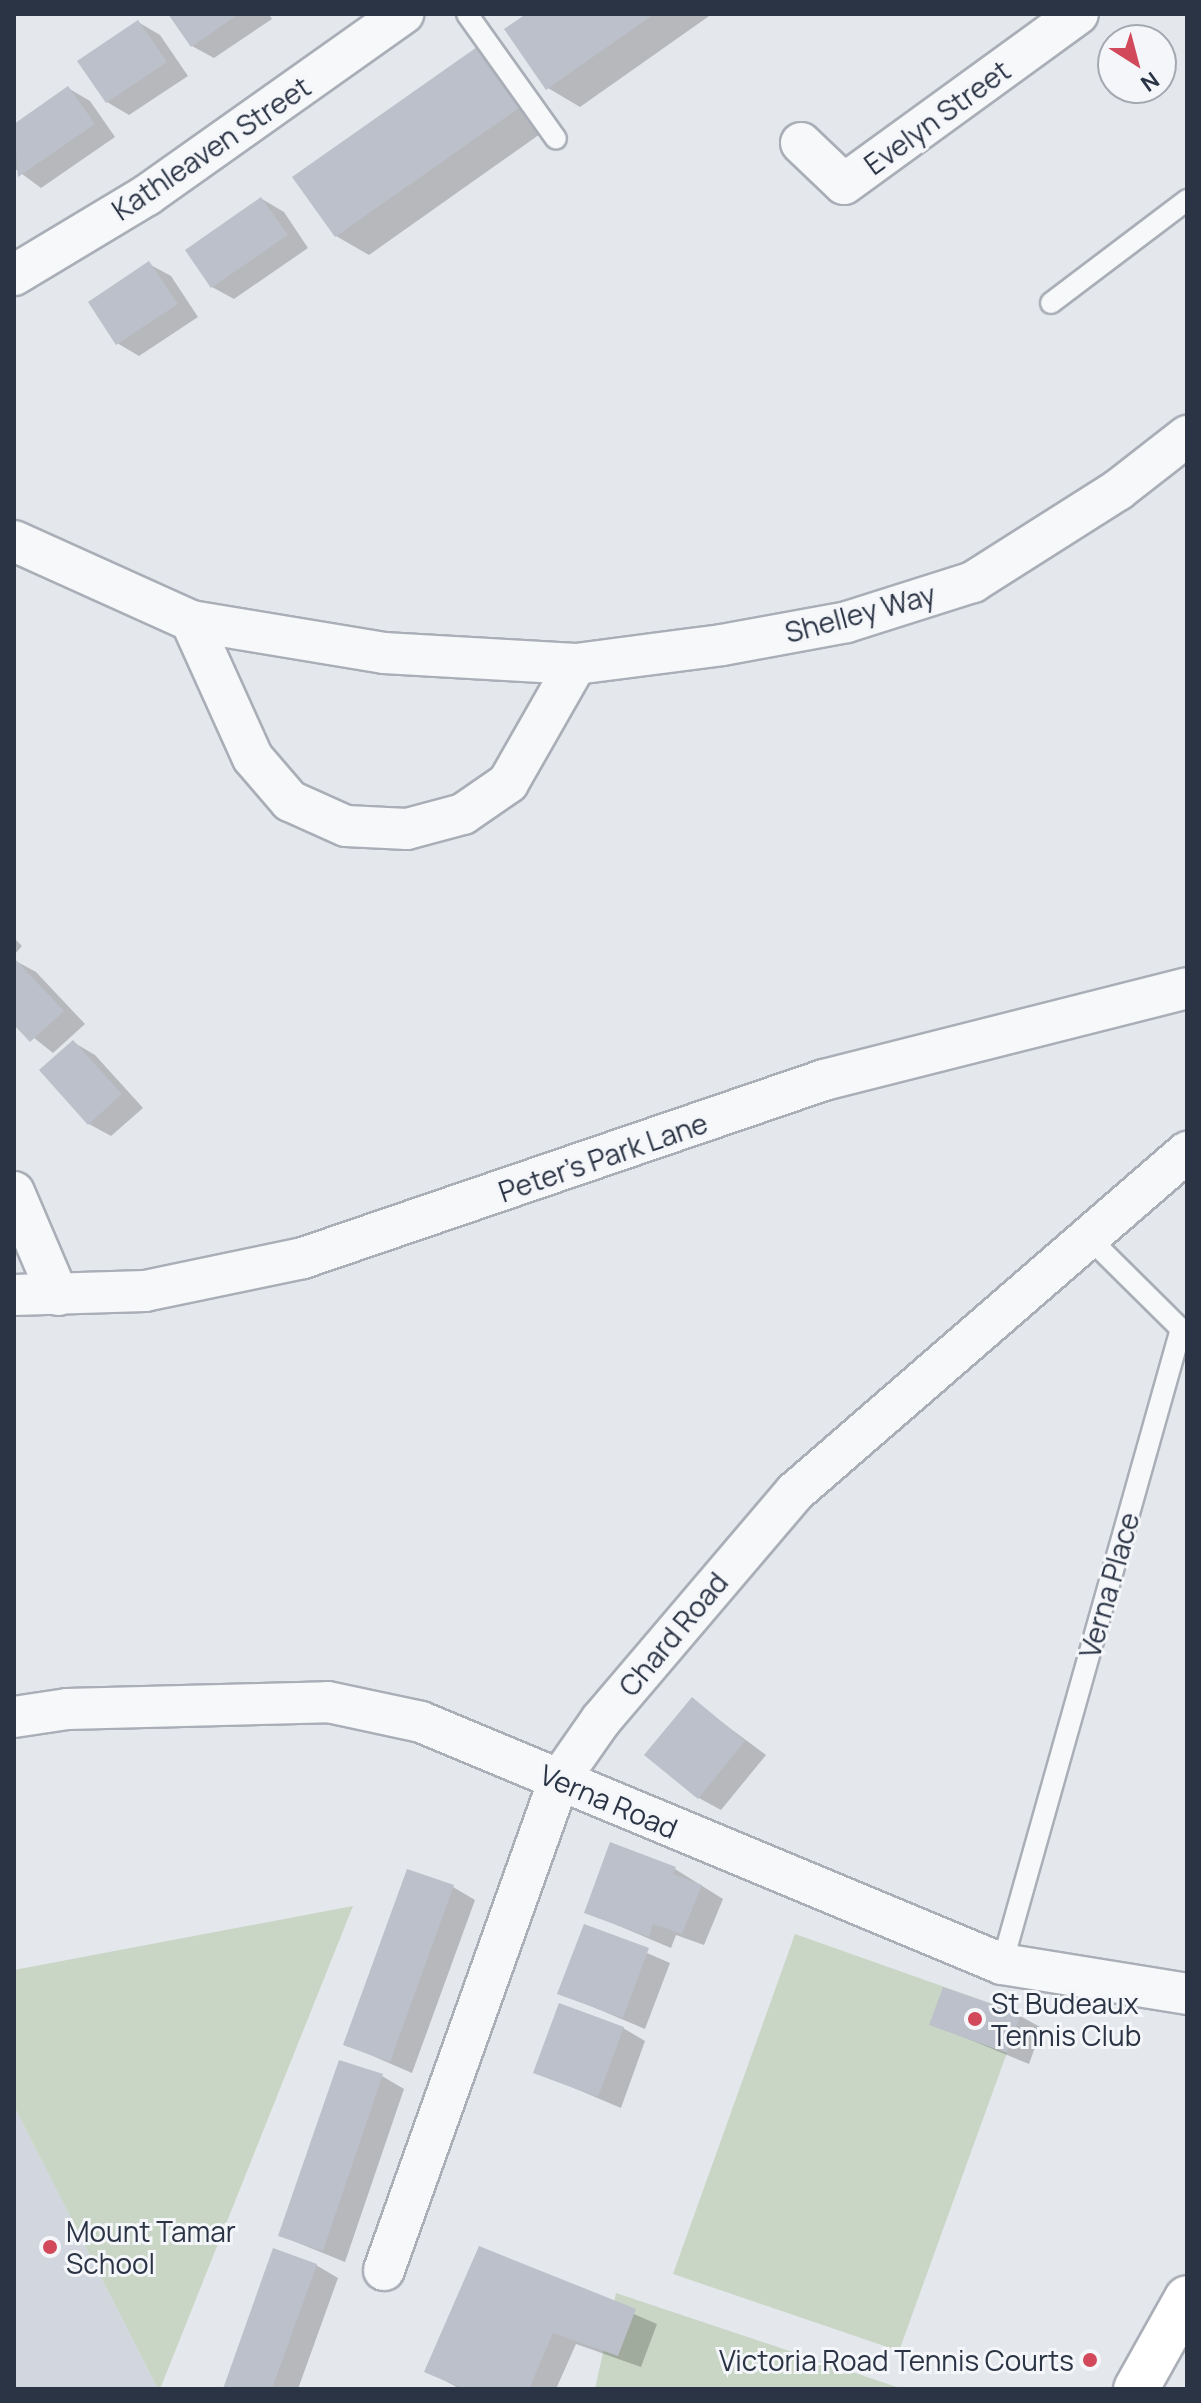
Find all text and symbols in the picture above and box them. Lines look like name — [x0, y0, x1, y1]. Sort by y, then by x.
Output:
north arrow — [1097, 24, 1177, 104]
street label: Evelyn Street — [858, 53, 1016, 181]
text: N — [1135, 65, 1165, 99]
street label: Kathleaven Street — [106, 69, 316, 227]
street label: Shelley Way — [781, 577, 939, 649]
street label: Peter's Park Lane — [494, 1106, 712, 1208]
street label: Verna Place — [1072, 1508, 1146, 1662]
street label: Chard Road — [612, 1566, 734, 1702]
street label: Verna Road — [535, 1757, 683, 1845]
place label: St Budeaux Tennis Club — [991, 1986, 1141, 2052]
marker: St Budeaux Tennis Club — [966, 2010, 984, 2028]
place label: Mount Tamar School — [66, 2214, 236, 2280]
marker: Mount Tamar School — [41, 2238, 59, 2256]
place label: Victoria Road Tennis Courts — [719, 2343, 1074, 2377]
marker: Victoria Road Tennis Courts — [1081, 2351, 1099, 2369]

